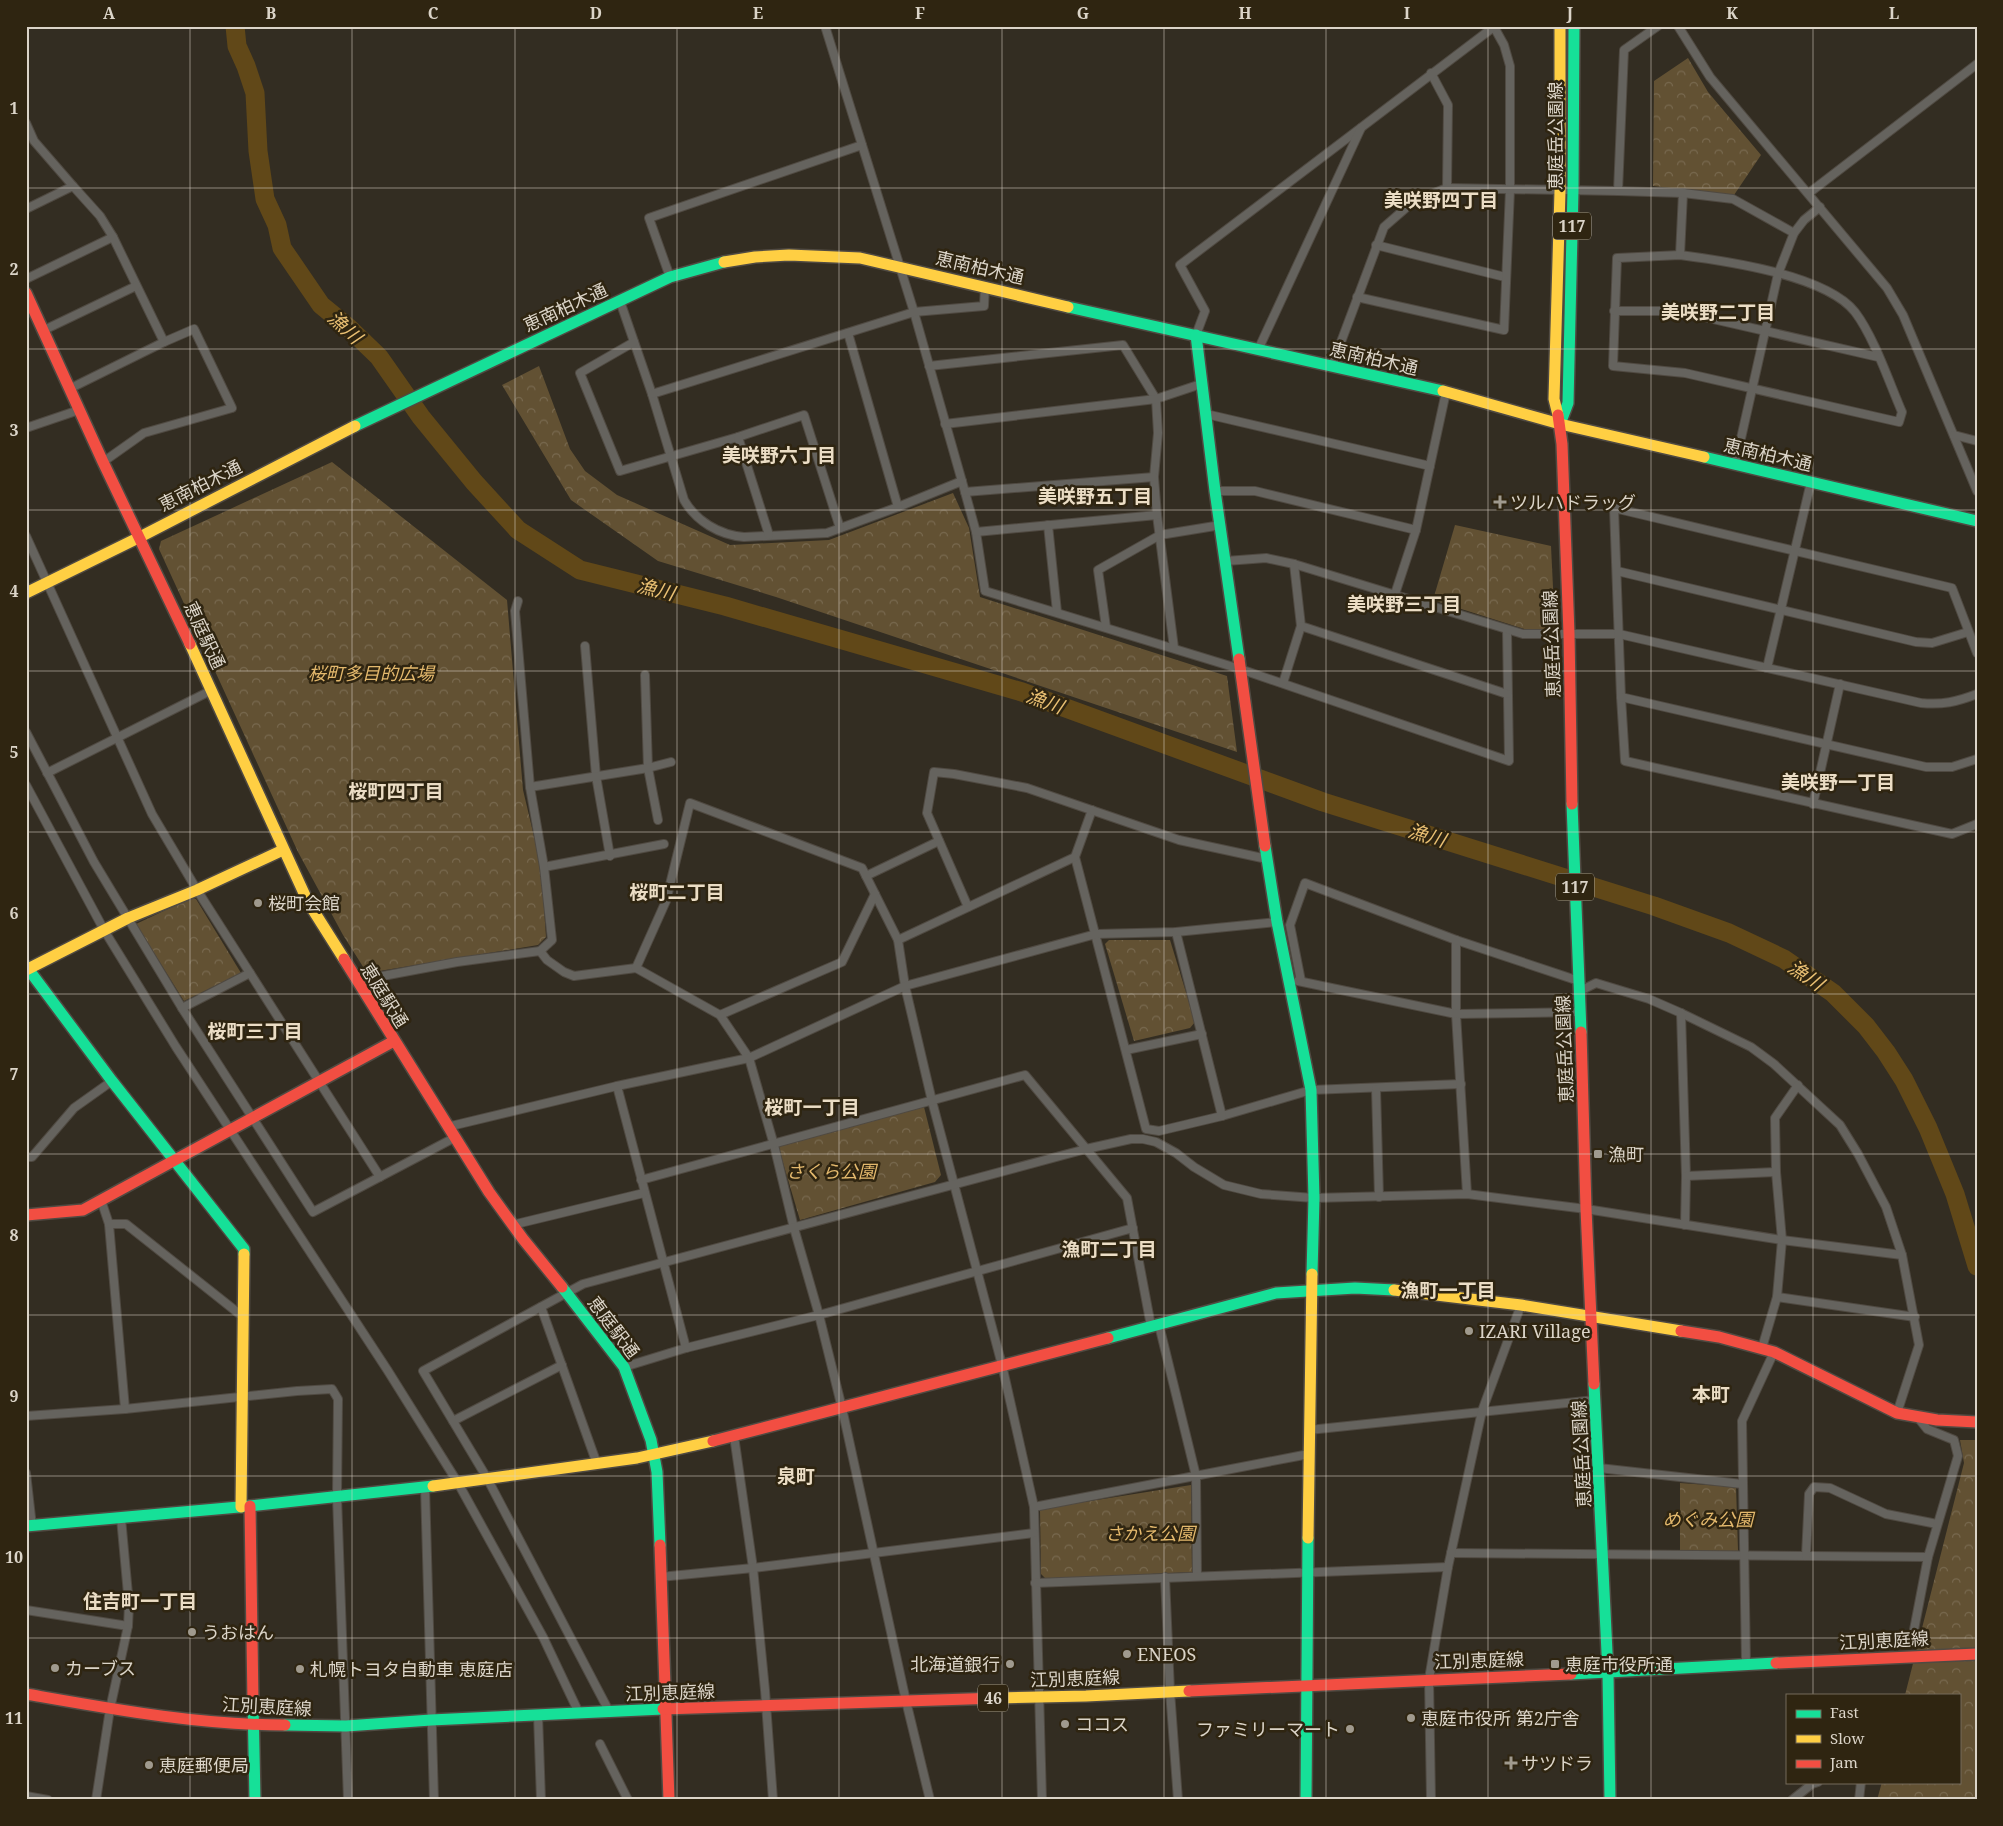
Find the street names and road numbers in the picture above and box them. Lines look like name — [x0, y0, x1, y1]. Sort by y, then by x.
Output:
street label: 恵庭岳公園線 — [1543, 82, 1567, 190]
road number: 117 — [1553, 212, 1591, 240]
street label: 恵南柏木通 — [933, 245, 1027, 289]
street label: 恵南柏木通 — [519, 277, 611, 337]
street label: 恵南柏木通 — [1327, 336, 1421, 380]
street label: 恵南柏木通 — [1721, 432, 1815, 476]
street label: 恵南柏木通 — [154, 454, 246, 516]
street label: 恵庭岳公園線 — [1537, 590, 1565, 698]
street label: 恵庭駅通 — [179, 597, 231, 673]
road number: 117 — [1556, 874, 1594, 900]
street label: 恵庭駅通 — [356, 958, 414, 1032]
street label: 恵庭岳公園線 — [1550, 995, 1578, 1103]
street label: 恵庭駅通 — [583, 1291, 645, 1363]
street label: 恵庭岳公園線 — [1566, 1399, 1596, 1509]
street label: 江別恵庭線 — [1838, 1626, 1930, 1654]
street label: 江別恵庭線 — [1434, 1646, 1524, 1674]
street label: 江別恵庭線 — [1030, 1664, 1120, 1692]
street label: 江別恵庭線 — [625, 1678, 715, 1706]
road number: 46 — [978, 1685, 1008, 1712]
street label: 江別恵庭線 — [221, 1692, 313, 1720]

